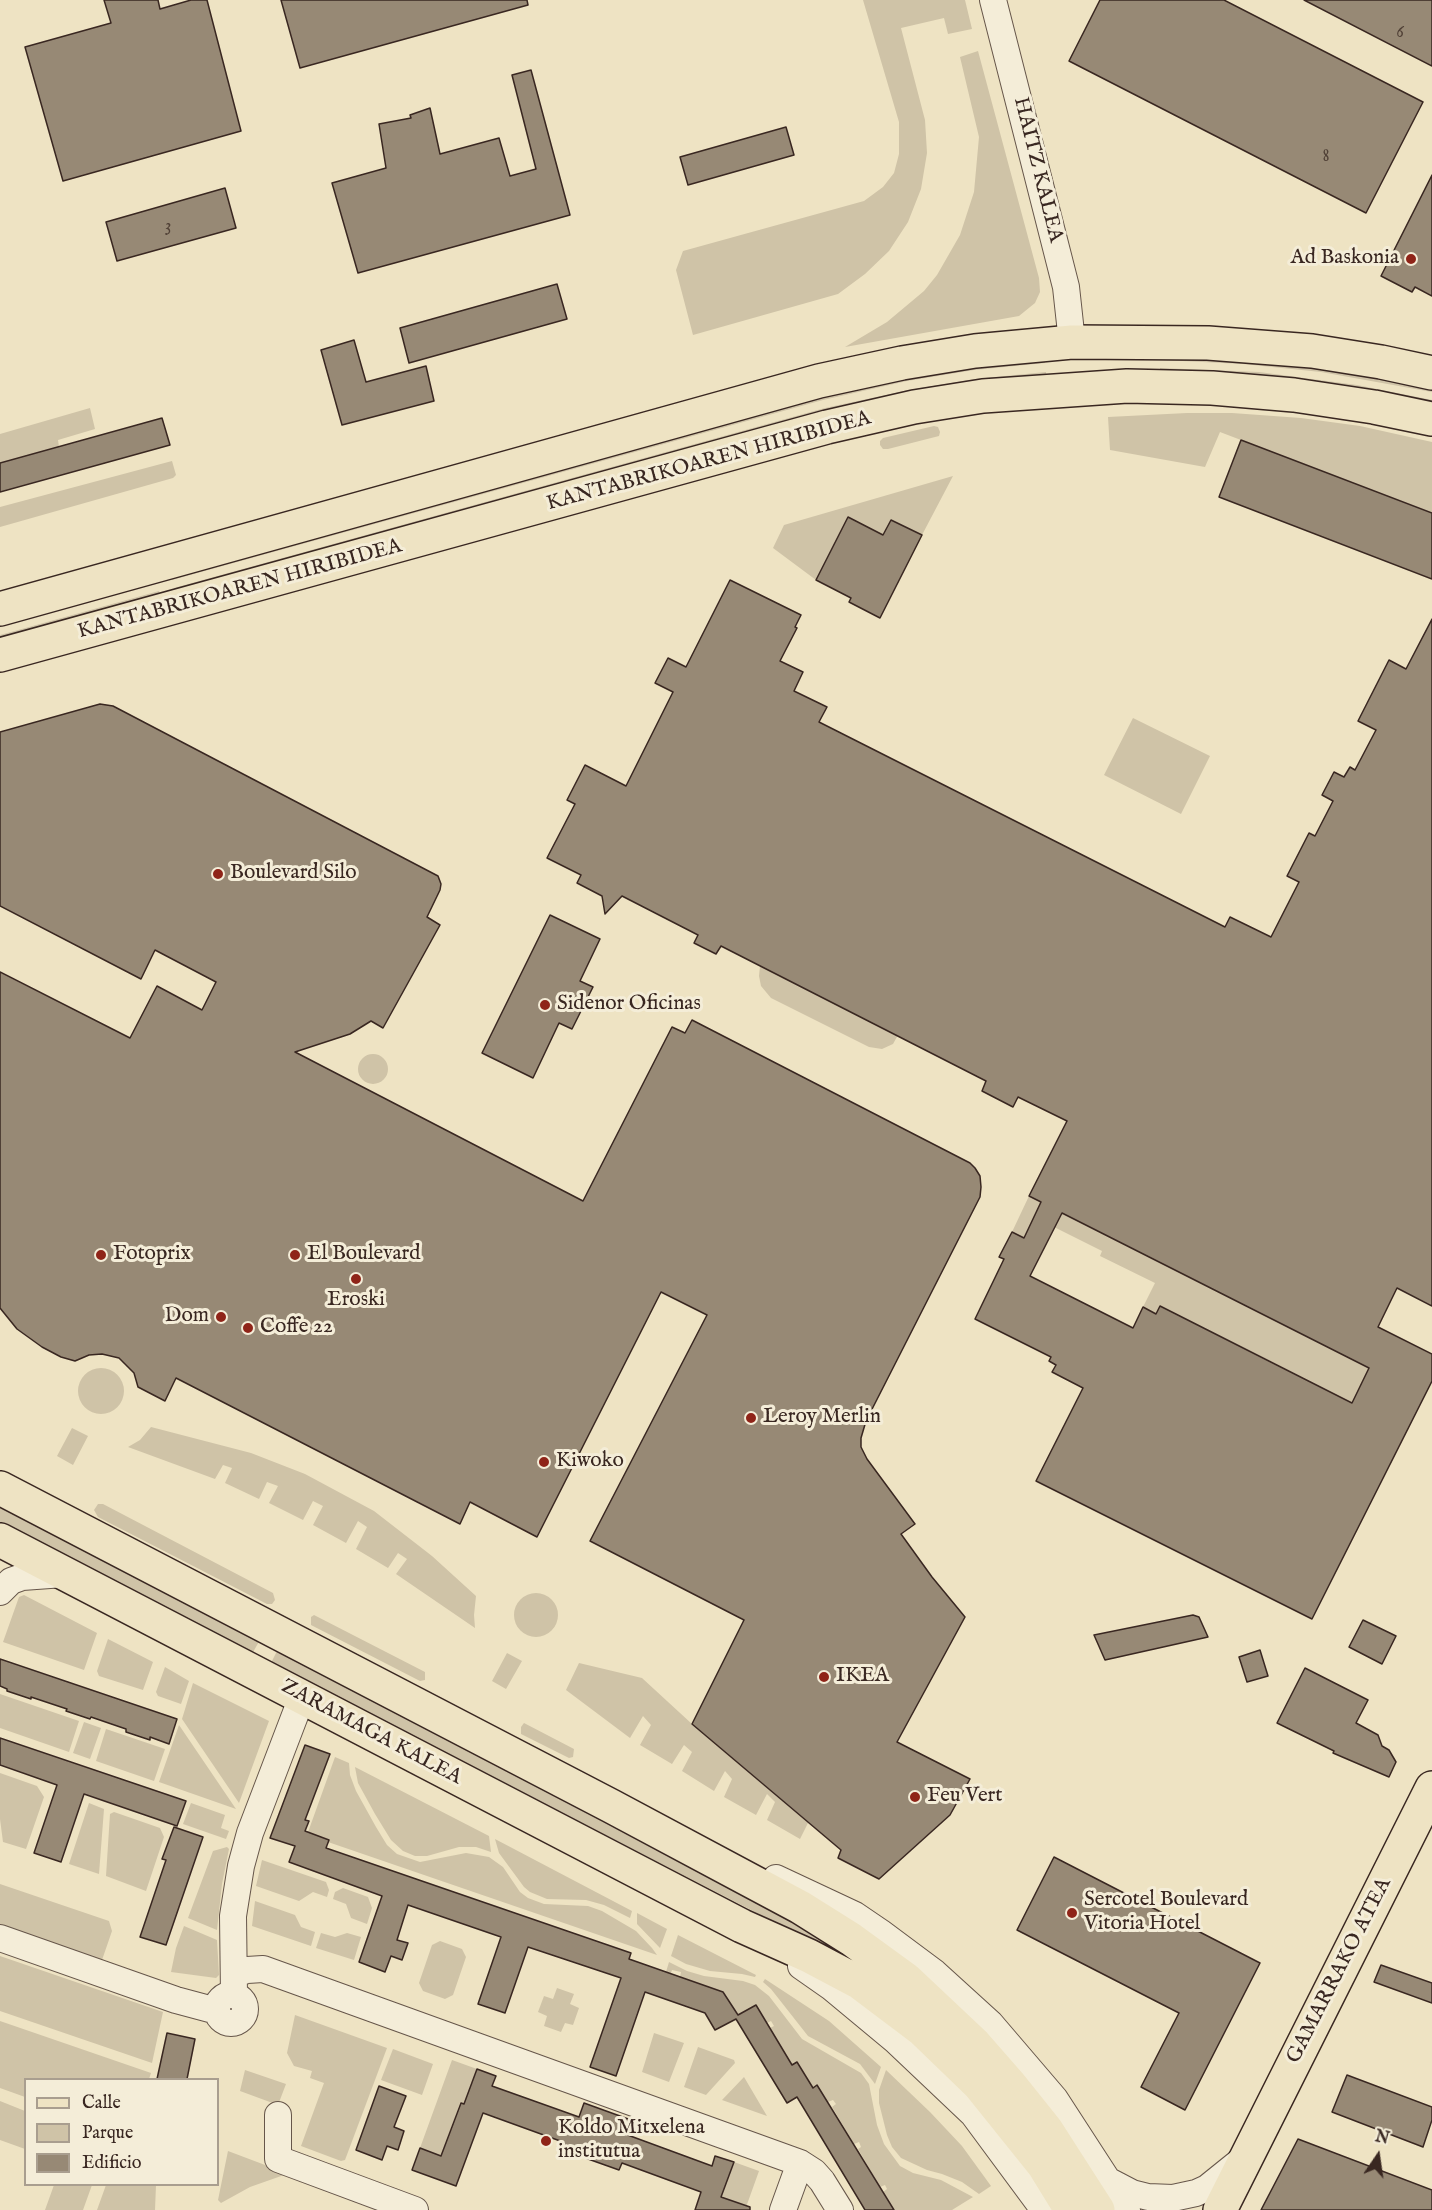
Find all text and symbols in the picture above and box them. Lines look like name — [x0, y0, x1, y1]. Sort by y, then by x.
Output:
house number: 6 — [1396, 22, 1404, 44]
street label: HAITZ KALEA — [1007, 95, 1067, 245]
house number: 8 — [1322, 146, 1330, 168]
house number: 3 — [165, 216, 171, 238]
place label: Ad Baskonia — [1290, 246, 1399, 272]
marker: Ad Baskonia — [1404, 252, 1418, 266]
street label: KANTABRIKOAREN HIRIBIDEA — [544, 407, 874, 517]
street label: KANTABRIKOAREN HIRIBIDEA — [75, 535, 405, 645]
place label: Boulevard Silo — [230, 861, 356, 887]
marker: Boulevard Silo — [211, 867, 225, 881]
place label: Sidenor Oficinas — [557, 992, 701, 1018]
marker: Sidenor Oficinas — [538, 998, 552, 1012]
place label: Fotoprix — [113, 1242, 191, 1268]
place label: El Boulevard — [307, 1242, 420, 1268]
marker: Fotoprix — [94, 1248, 108, 1262]
marker: El Boulevard — [288, 1248, 302, 1262]
marker: Eroski — [349, 1272, 363, 1286]
place label: Eroski — [327, 1288, 385, 1314]
place label: Dom — [165, 1304, 209, 1330]
marker: Dom — [214, 1310, 228, 1324]
place label: Coffe 22 — [260, 1315, 333, 1341]
marker: Coffe 22 — [241, 1321, 255, 1335]
place label: Leroy Merlin — [763, 1405, 881, 1431]
marker: Leroy Merlin — [744, 1411, 758, 1425]
place label: Kiwoko — [556, 1449, 624, 1475]
marker: Kiwoko — [537, 1455, 551, 1469]
place label: IKEA — [836, 1664, 889, 1690]
marker: IKEA — [817, 1670, 831, 1684]
street label: ZARAMAGA KALEA — [276, 1675, 466, 1791]
place label: Feu Vert — [927, 1784, 1003, 1810]
marker: Feu Vert — [908, 1790, 922, 1804]
street label: GAMARRAKO ATEA — [1282, 1874, 1398, 2068]
place label: Sercotel Boulevard Vitoria Hotel — [1084, 1888, 1248, 1938]
marker: Sercotel Boulevard Vitoria Hotel — [1065, 1906, 1079, 1920]
legend — [24, 2078, 219, 2186]
text: Calle — [82, 2092, 121, 2115]
place label: Koldo Mitxelena institutua — [558, 2116, 705, 2166]
text: Parque — [82, 2122, 133, 2145]
north arrow — [1348, 2126, 1408, 2186]
text: N — [1373, 2127, 1391, 2150]
marker: Koldo Mitxelena institutua — [539, 2134, 553, 2148]
text: Edificio — [82, 2152, 142, 2175]

